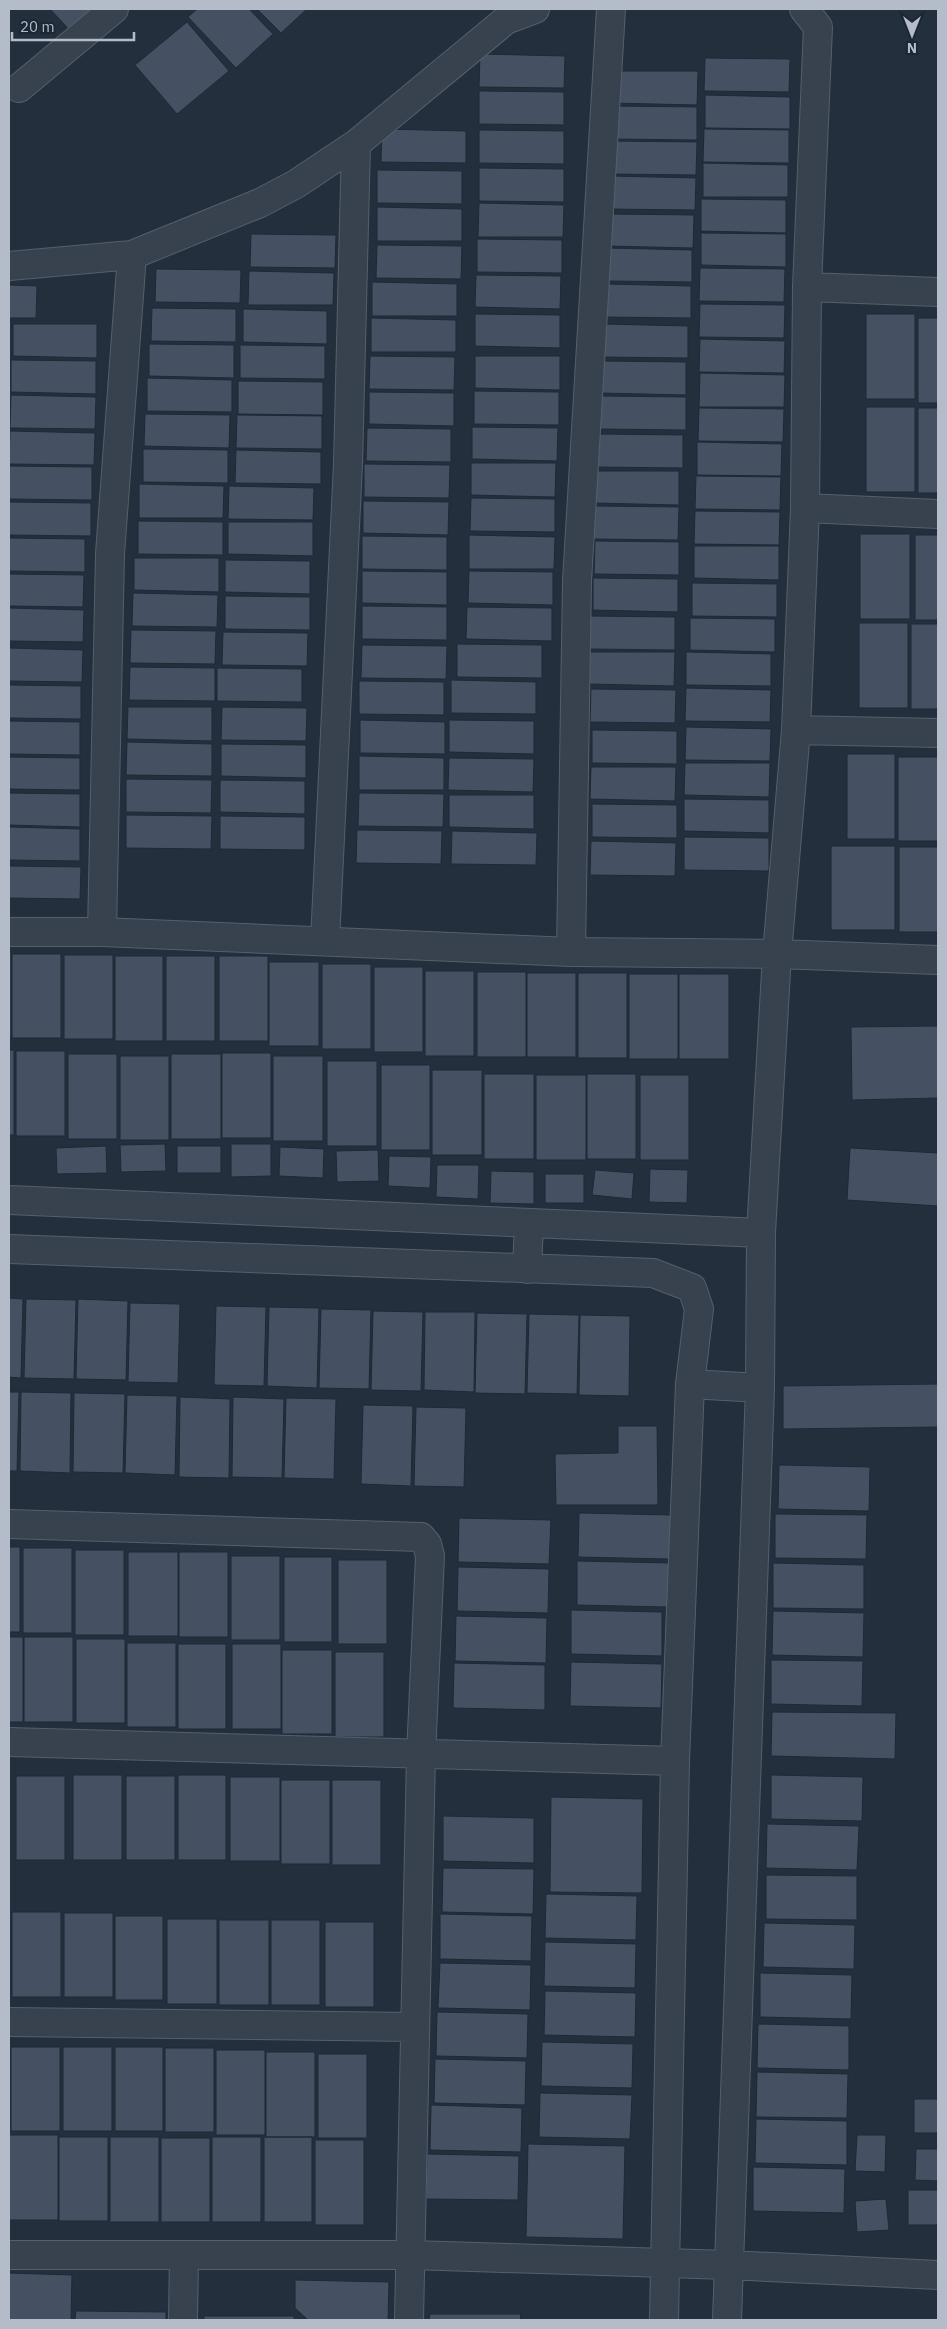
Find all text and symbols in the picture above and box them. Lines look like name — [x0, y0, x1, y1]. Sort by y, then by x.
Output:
scale bar — [12, 10, 135, 42]
north arrow — [887, 10, 937, 60]
text: 20 m — [20, 17, 55, 36]
text: N — [907, 39, 917, 57]

